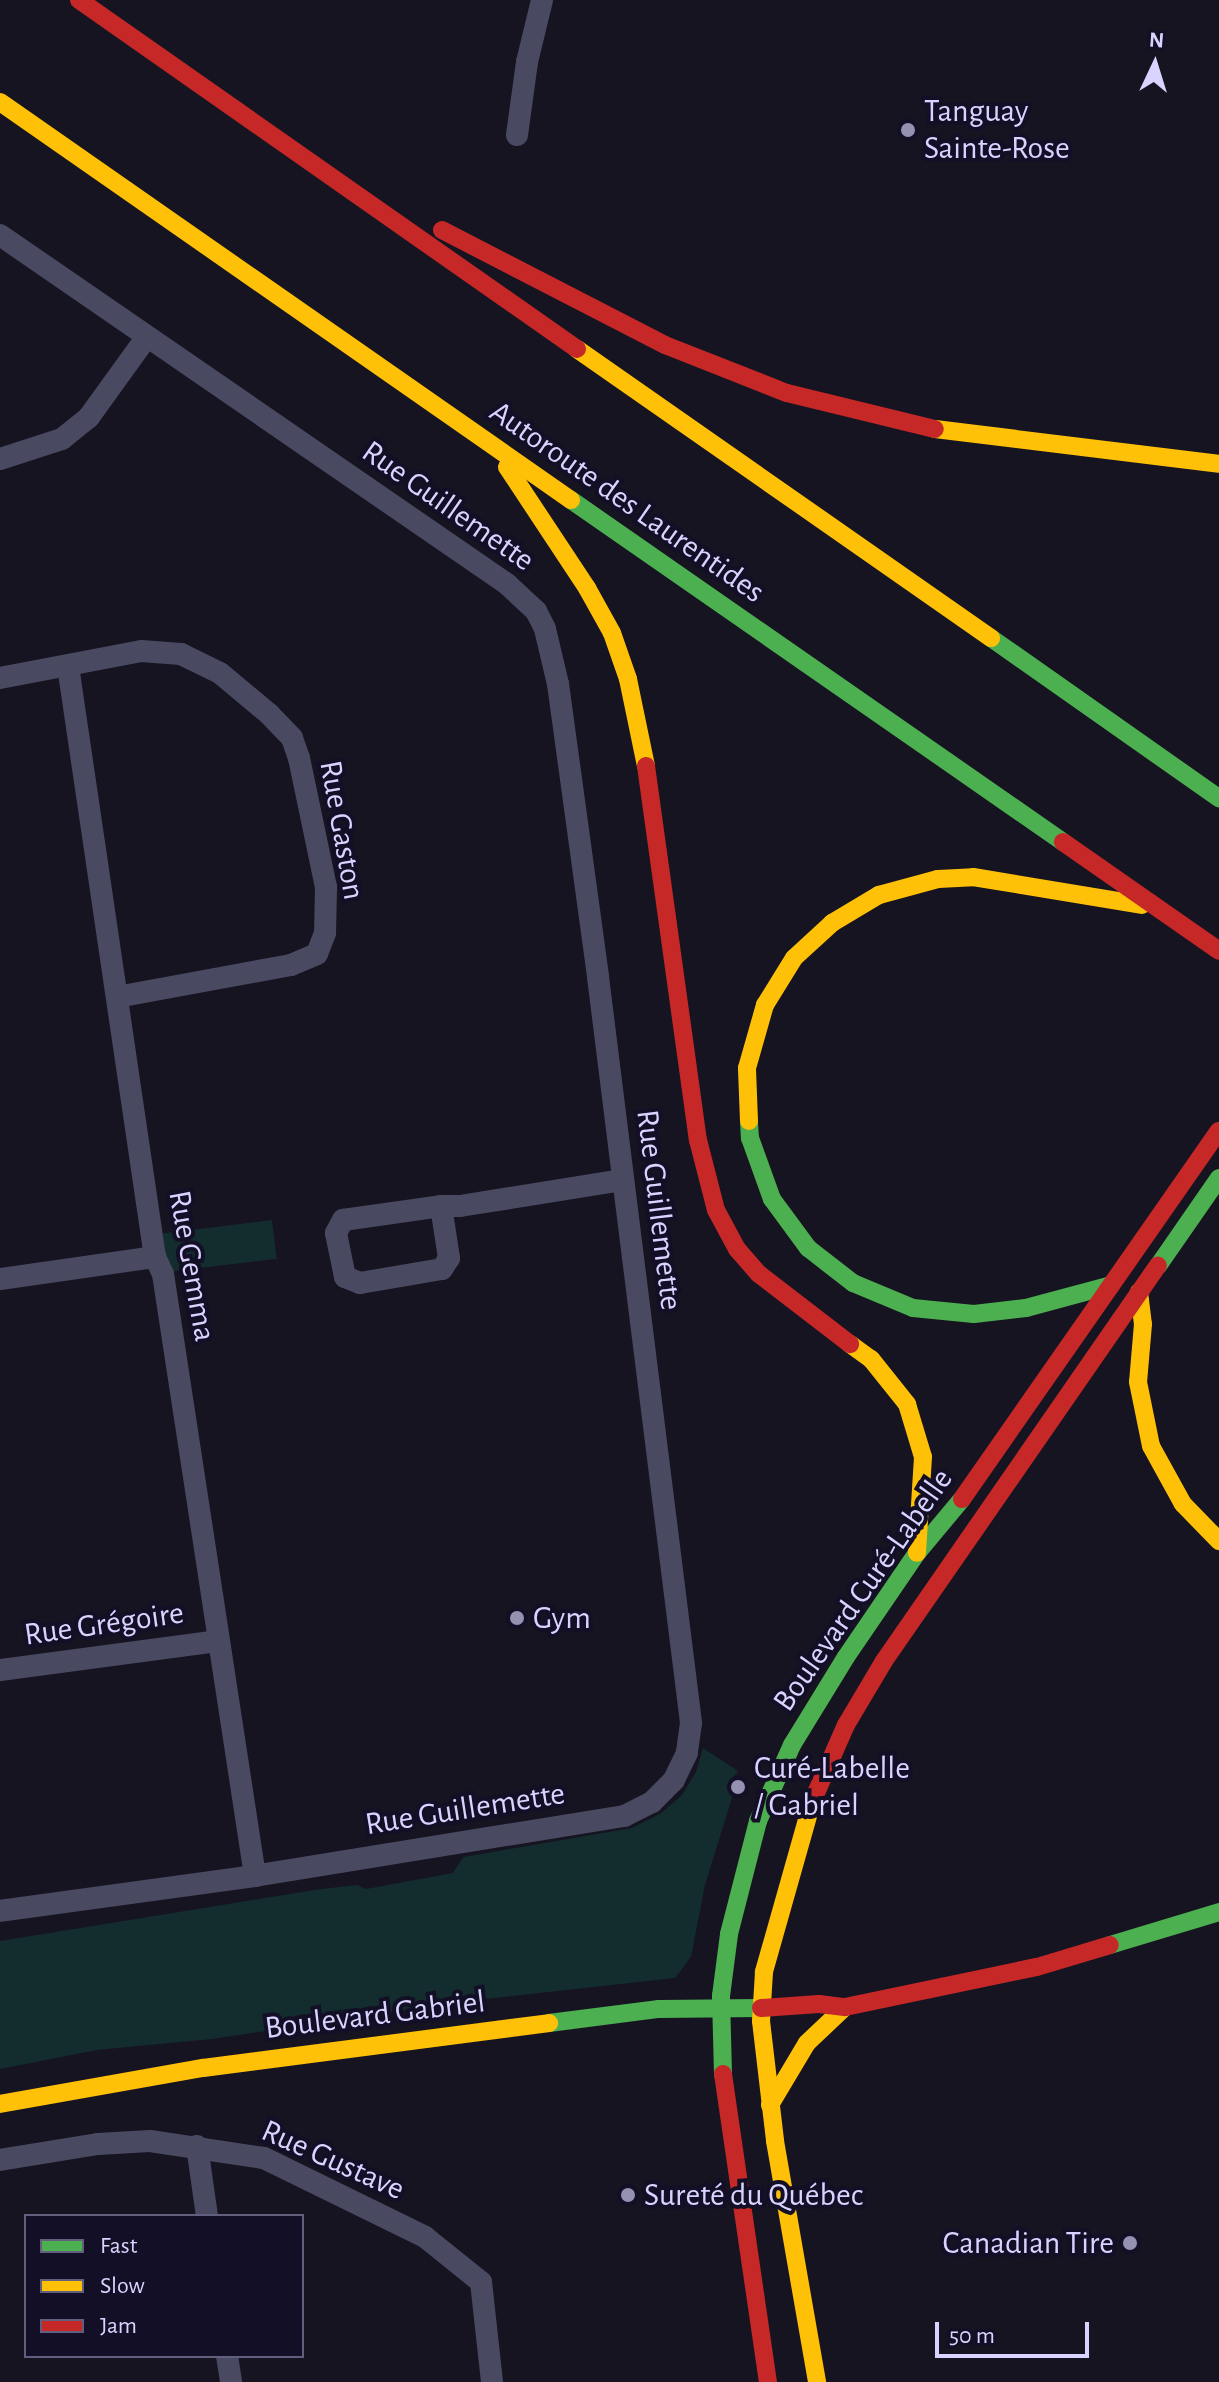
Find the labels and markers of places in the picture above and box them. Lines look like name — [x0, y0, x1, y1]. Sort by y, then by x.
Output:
place label: Tanguay Sainte-Rose — [924, 93, 1070, 168]
marker: Tanguay Sainte-Rose — [899, 121, 917, 139]
place label: Gym — [533, 1599, 591, 1637]
marker: Gym — [508, 1609, 526, 1627]
place label: Curé-Labelle / Gabriel — [754, 1750, 910, 1825]
marker: Curé-Labelle / Gabriel — [729, 1778, 747, 1796]
place label: Sureté du Québec — [644, 2176, 863, 2214]
marker: Sureté du Québec — [619, 2186, 637, 2204]
place label: Canadian Tire — [943, 2224, 1114, 2262]
marker: Canadian Tire — [1121, 2234, 1139, 2252]

